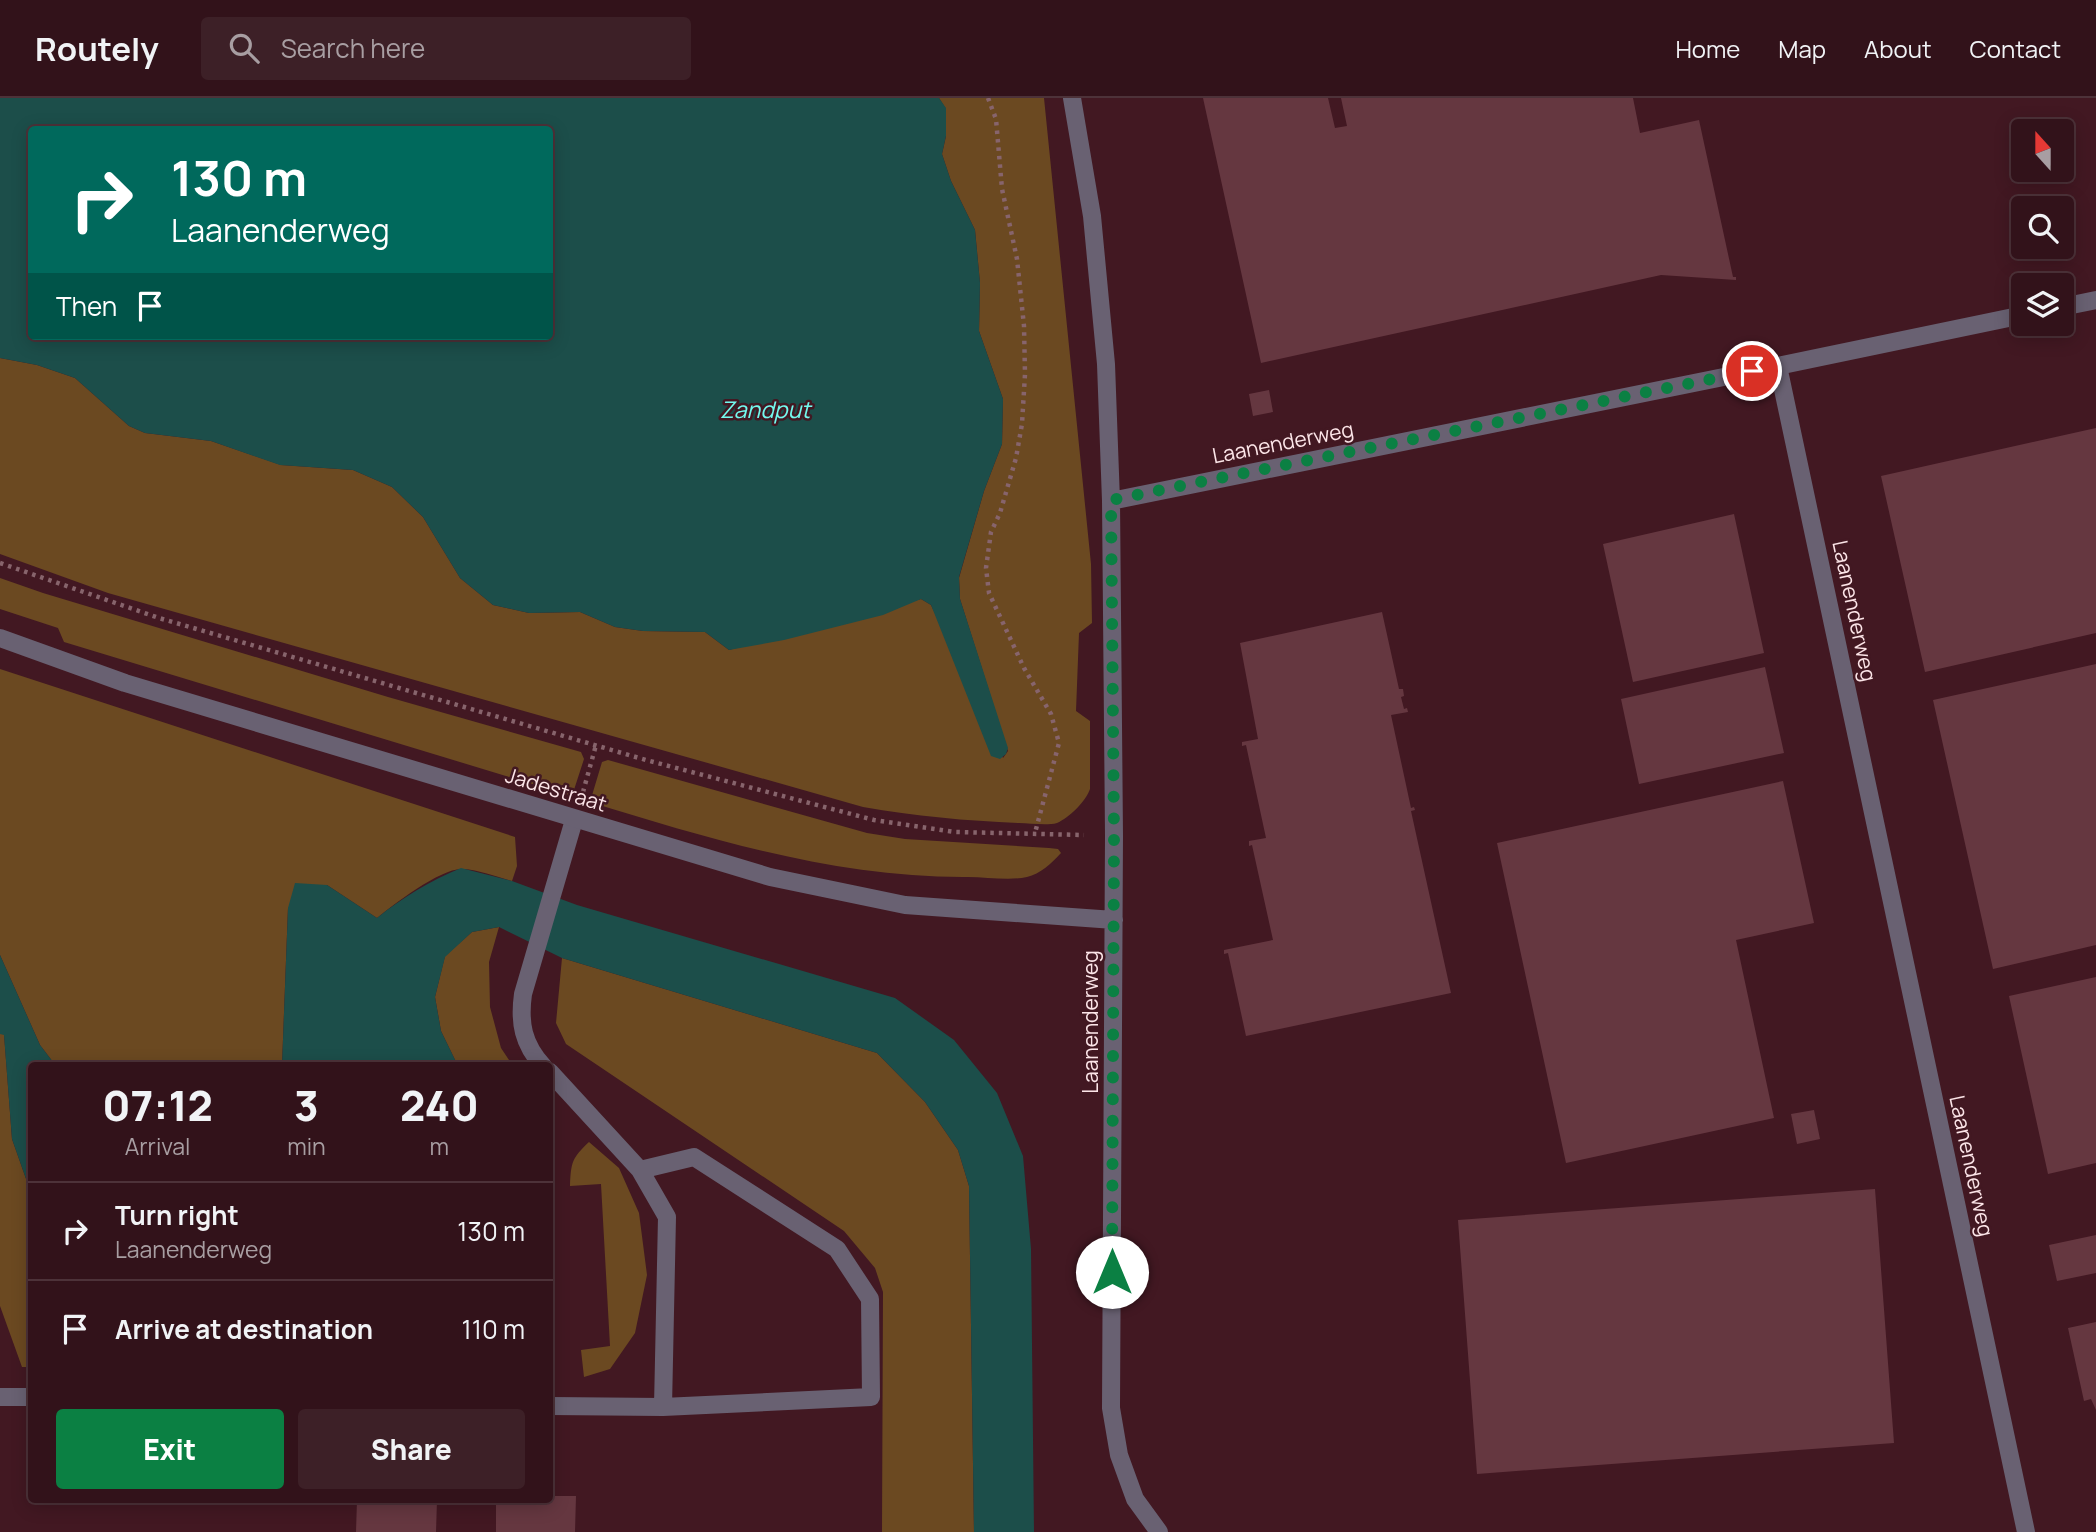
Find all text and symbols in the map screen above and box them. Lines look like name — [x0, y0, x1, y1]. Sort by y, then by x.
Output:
search box — [201, 17, 691, 80]
text: Routely — [35, 26, 159, 71]
icon: search — [225, 29, 263, 67]
text: Search here — [281, 30, 425, 66]
text: Home — [1675, 32, 1740, 65]
text: Map — [1778, 32, 1826, 65]
text: About — [1864, 32, 1932, 65]
text: Contact — [1970, 32, 2061, 65]
north arrow — [2011, 119, 2074, 182]
map controls — [2011, 119, 2074, 336]
text: 130 m — [171, 144, 307, 211]
icon: right — [56, 154, 147, 245]
button: search — [2011, 196, 2074, 259]
text: Laanenderweg — [171, 208, 390, 252]
button: layers — [2011, 273, 2074, 336]
icon: arrive — [131, 287, 169, 325]
text: Then — [56, 288, 117, 324]
pin — [1722, 341, 1782, 401]
icon: arrive — [1733, 352, 1771, 390]
water label: Zandput — [720, 393, 813, 425]
street label: Laanenderweg — [1210, 415, 1356, 469]
street label: Laanenderweg — [1826, 538, 1884, 684]
street label: Jadestraat — [502, 760, 610, 818]
street label: Laanenderweg — [1076, 950, 1104, 1094]
text: 07:12 — [102, 1076, 213, 1134]
text: 3 — [294, 1076, 319, 1134]
text: 240 — [400, 1076, 479, 1134]
street label: Laanenderweg — [1943, 1093, 2001, 1239]
text: Arrival — [125, 1130, 190, 1162]
text: min — [287, 1130, 326, 1162]
text: m — [430, 1130, 449, 1162]
text: Turn right — [115, 1197, 239, 1233]
icon: right — [56, 1212, 94, 1250]
text: 130 m — [457, 1213, 525, 1249]
text: Laanenderweg — [115, 1233, 272, 1265]
position arrow — [1075, 1235, 1149, 1309]
icon: arrive — [56, 1310, 94, 1348]
text: Arrive at destination — [115, 1311, 373, 1347]
text: 110 m — [462, 1311, 525, 1347]
button: Exit — [56, 1409, 284, 1489]
button: Share — [298, 1409, 525, 1489]

